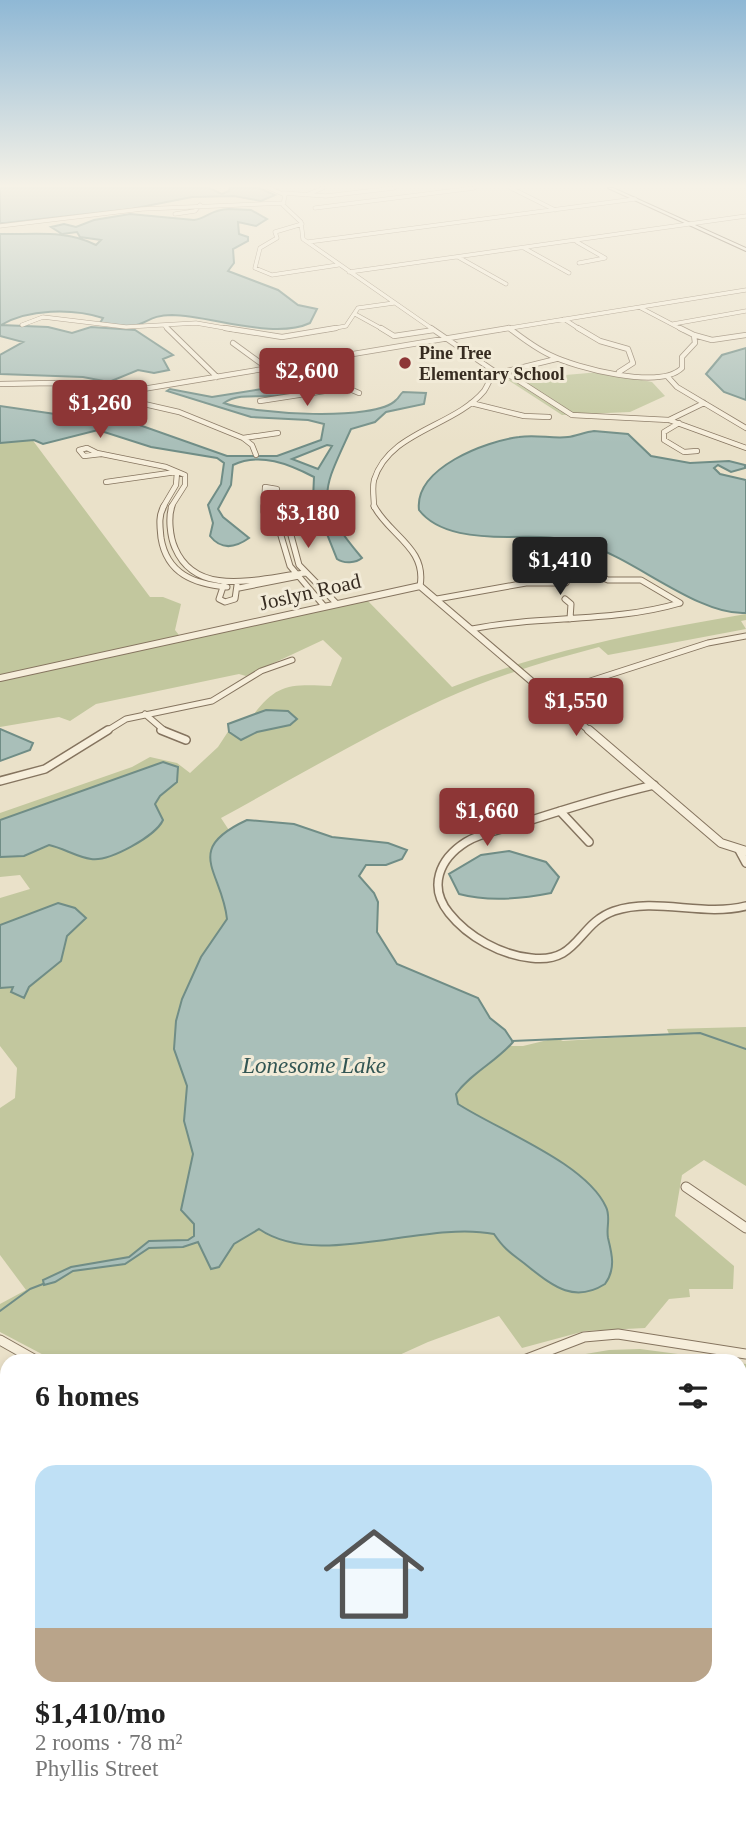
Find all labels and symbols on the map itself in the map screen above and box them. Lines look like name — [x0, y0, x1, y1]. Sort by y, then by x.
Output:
place label: Pine Tree Elementary School — [419, 343, 565, 384]
pin: $2,600 — [250, 348, 364, 408]
marker: Pine Tree Elementary School — [397, 355, 413, 371]
pin: $1,260 — [43, 380, 157, 440]
pin: $3,180 — [251, 490, 365, 550]
pin: $1,410 — [503, 538, 617, 597]
street label: Joslyn Road — [257, 569, 363, 615]
pin: $1,550 — [519, 678, 633, 738]
pin: $1,660 — [430, 788, 544, 848]
water label: Lonesome Lake — [241, 1053, 386, 1078]

